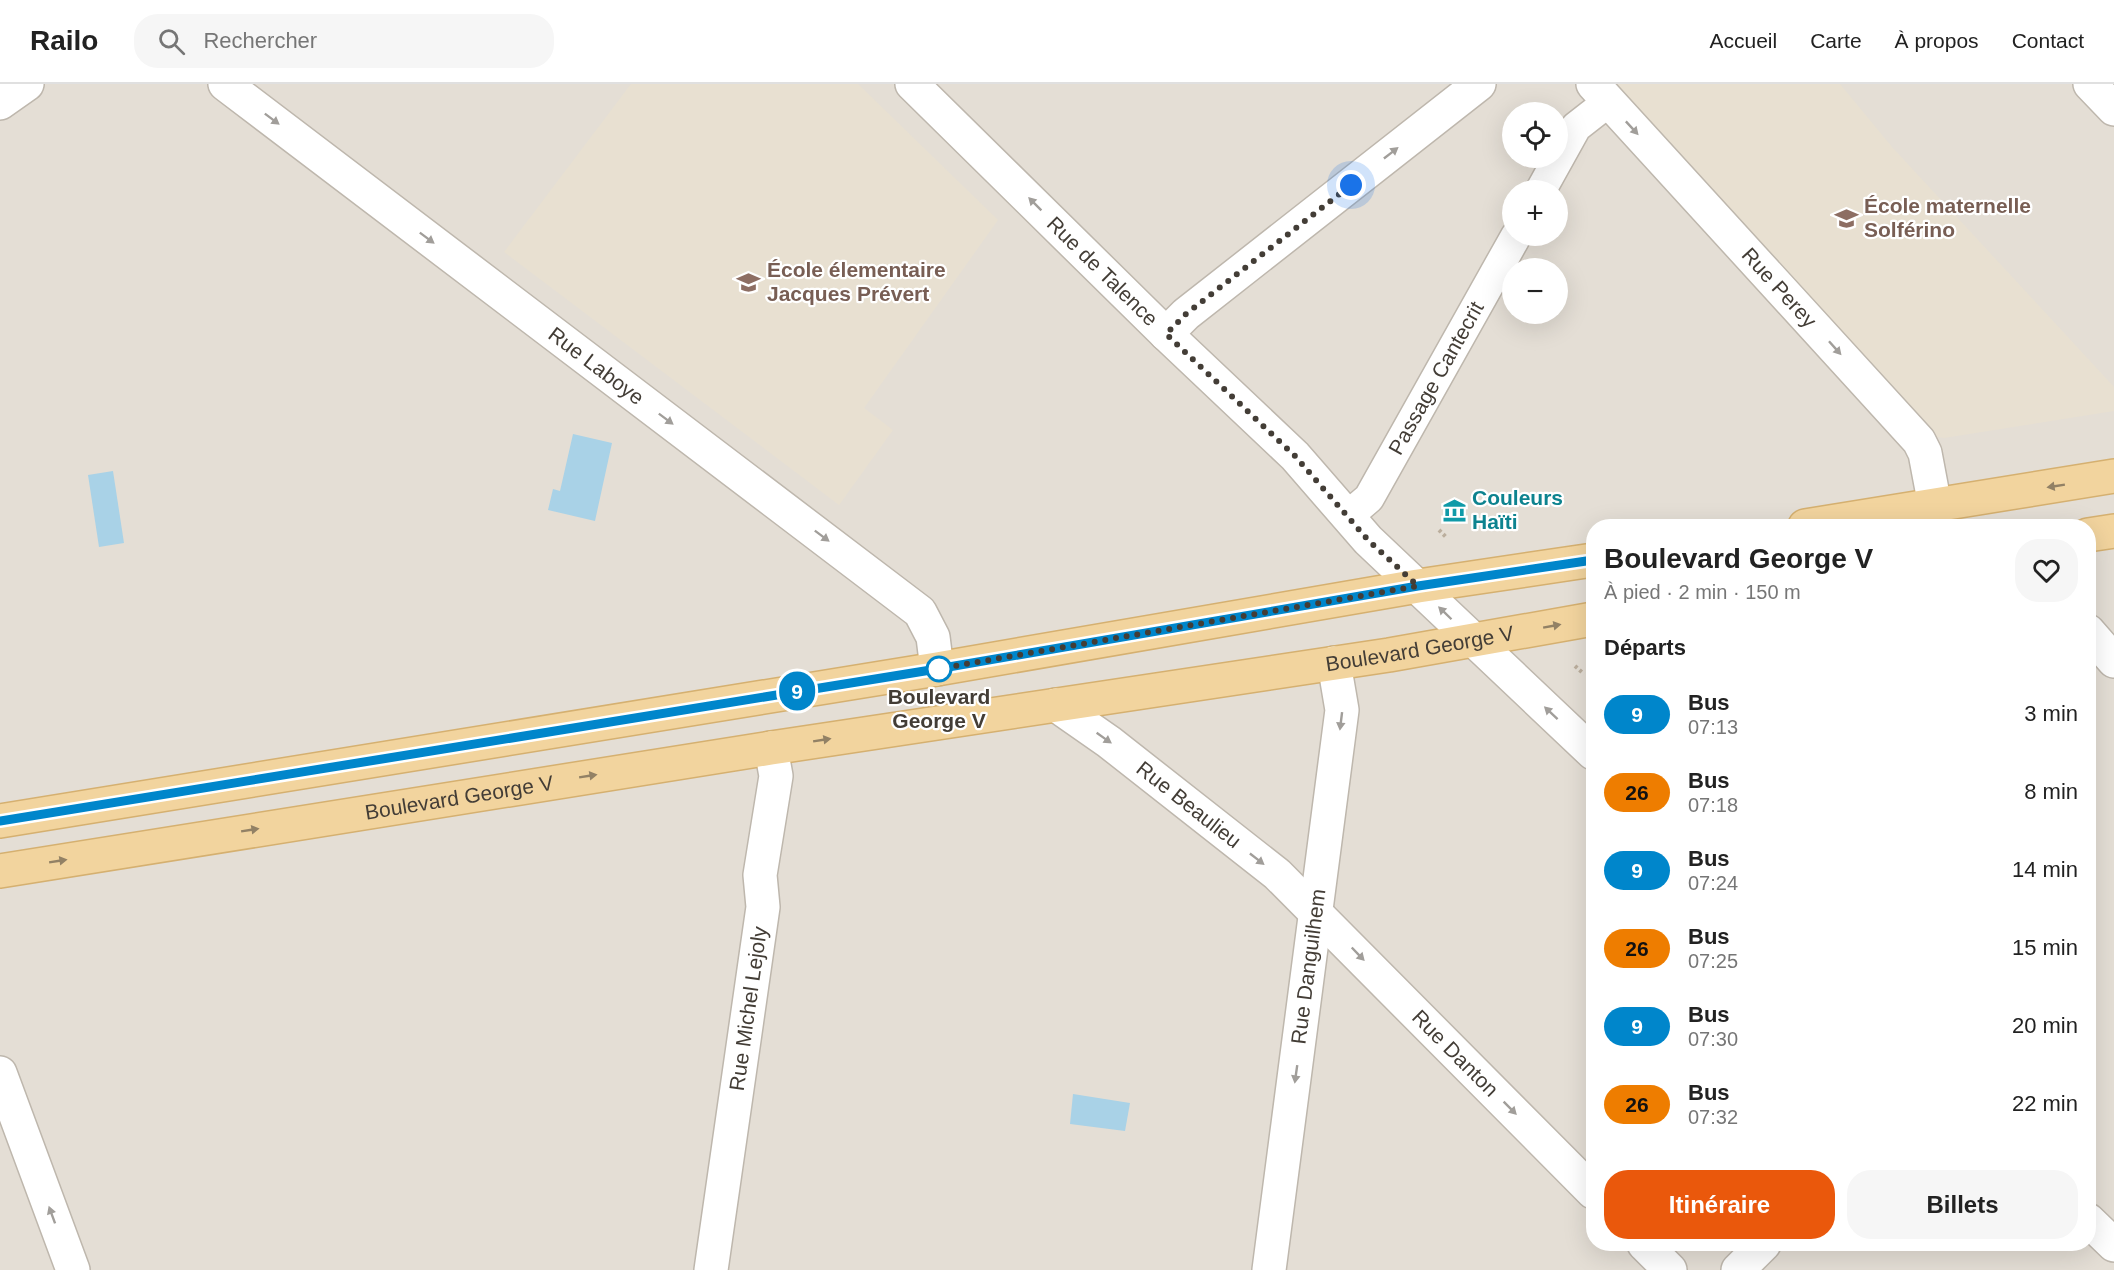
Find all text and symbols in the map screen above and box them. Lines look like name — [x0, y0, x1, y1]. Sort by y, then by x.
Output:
search box — [134, 14, 554, 68]
text: Railo — [30, 25, 98, 56]
icon: search — [155, 25, 188, 58]
text: Rechercher — [203, 28, 317, 53]
text: Accueil — [1710, 29, 1777, 52]
text: Carte — [1810, 29, 1862, 52]
text: À propos — [1895, 29, 1979, 52]
text: Contact — [2012, 29, 2084, 52]
map controls — [1502, 102, 1568, 324]
button: locate — [1502, 102, 1568, 168]
one-way arrow — [264, 113, 279, 125]
one-way arrow — [1625, 120, 1639, 135]
one-way arrow — [1384, 147, 1399, 159]
your location — [1336, 170, 1366, 200]
button: + — [1502, 180, 1568, 246]
place label: École maternelle Solférino — [1864, 194, 2031, 241]
one-way arrow — [1027, 197, 1042, 211]
school or university icon: École maternelle Solférino — [1833, 205, 1859, 231]
street label: Rue de Talence — [1043, 212, 1163, 330]
one-way arrow — [419, 231, 434, 243]
street label: Rue Perey — [1738, 243, 1822, 332]
place label: École élementaire Jacques Prévert — [767, 258, 946, 305]
button: − — [1502, 258, 1568, 324]
school or university icon: École élementaire Jacques Prévert — [736, 269, 762, 295]
street label: Passage Cantecrit — [1384, 297, 1488, 458]
street label: Rue Laboye — [544, 322, 648, 409]
one-way arrow — [1828, 341, 1842, 356]
one-way arrow — [657, 413, 673, 425]
one-way arrow — [2047, 482, 2066, 491]
place label: Couleurs Haïti — [1472, 486, 1563, 533]
museum icon: Couleurs Haïti — [1441, 497, 1467, 523]
one-way arrow — [813, 530, 829, 542]
button: heart — [2015, 539, 2078, 602]
text: Boulevard George V — [1604, 543, 1873, 574]
text: À pied · 2 min · 150 m — [1604, 581, 1801, 603]
one-way arrow — [1438, 606, 1453, 620]
street label: Boulevard George V — [1324, 621, 1515, 675]
one-way arrow — [1542, 622, 1561, 631]
text: Départs — [1604, 635, 1686, 660]
marker: Boulevard George V — [926, 656, 952, 682]
line badge: 9 — [778, 672, 816, 710]
text: 9 — [791, 680, 803, 703]
place label: Boulevard George V — [888, 685, 990, 732]
text: Bus — [1688, 690, 1730, 715]
text: 3 min — [2024, 701, 2078, 726]
text: 9 — [1631, 703, 1643, 726]
one-way arrow — [1543, 706, 1558, 720]
one-way arrow — [1336, 711, 1346, 730]
text: 07:13 — [1688, 716, 1738, 738]
one-way arrow — [1095, 732, 1111, 744]
one-way arrow — [813, 735, 832, 744]
street label: Rue Beaulieu — [1132, 756, 1246, 852]
text: Bus — [1688, 768, 1730, 793]
street label: Boulevard George V — [363, 771, 555, 824]
one-way arrow — [579, 772, 598, 781]
text: 8 min — [2024, 779, 2078, 804]
text: 26 — [1625, 781, 1649, 804]
text: 07:18 — [1688, 794, 1738, 816]
one-way arrow — [241, 826, 260, 835]
text: Bus — [1688, 846, 1730, 871]
one-way arrow — [1249, 852, 1265, 865]
one-way arrow — [48, 857, 67, 866]
text: 14 min — [2012, 857, 2078, 882]
text: 9 — [1631, 859, 1643, 882]
text: 07:24 — [1688, 872, 1738, 894]
street label: Rue Danguilhem — [1287, 887, 1330, 1046]
street label: Rue Michel Lejoly — [725, 924, 771, 1092]
text: Bus — [1688, 924, 1730, 949]
text: 15 min — [2012, 935, 2078, 960]
text: 26 — [1625, 937, 1649, 960]
one-way arrow — [1351, 947, 1365, 962]
text: 07:25 — [1688, 950, 1738, 972]
text: Bus — [1688, 1002, 1730, 1027]
street label: Rue Danton — [1408, 1005, 1503, 1101]
text: 20 min — [2012, 1013, 2078, 1038]
text: 9 — [1631, 1015, 1643, 1038]
text: 07:30 — [1688, 1028, 1738, 1050]
one-way arrow — [1292, 1065, 1301, 1084]
text: Bus — [1688, 1080, 1730, 1105]
text: 22 min — [2012, 1091, 2078, 1116]
text: 26 — [1625, 1093, 1649, 1116]
one-way arrow — [1503, 1101, 1517, 1116]
text: 07:32 — [1688, 1106, 1738, 1128]
button: Itinéraire — [1604, 1170, 1835, 1239]
button: Billets — [1847, 1170, 2078, 1239]
one-way arrow — [47, 1206, 57, 1224]

